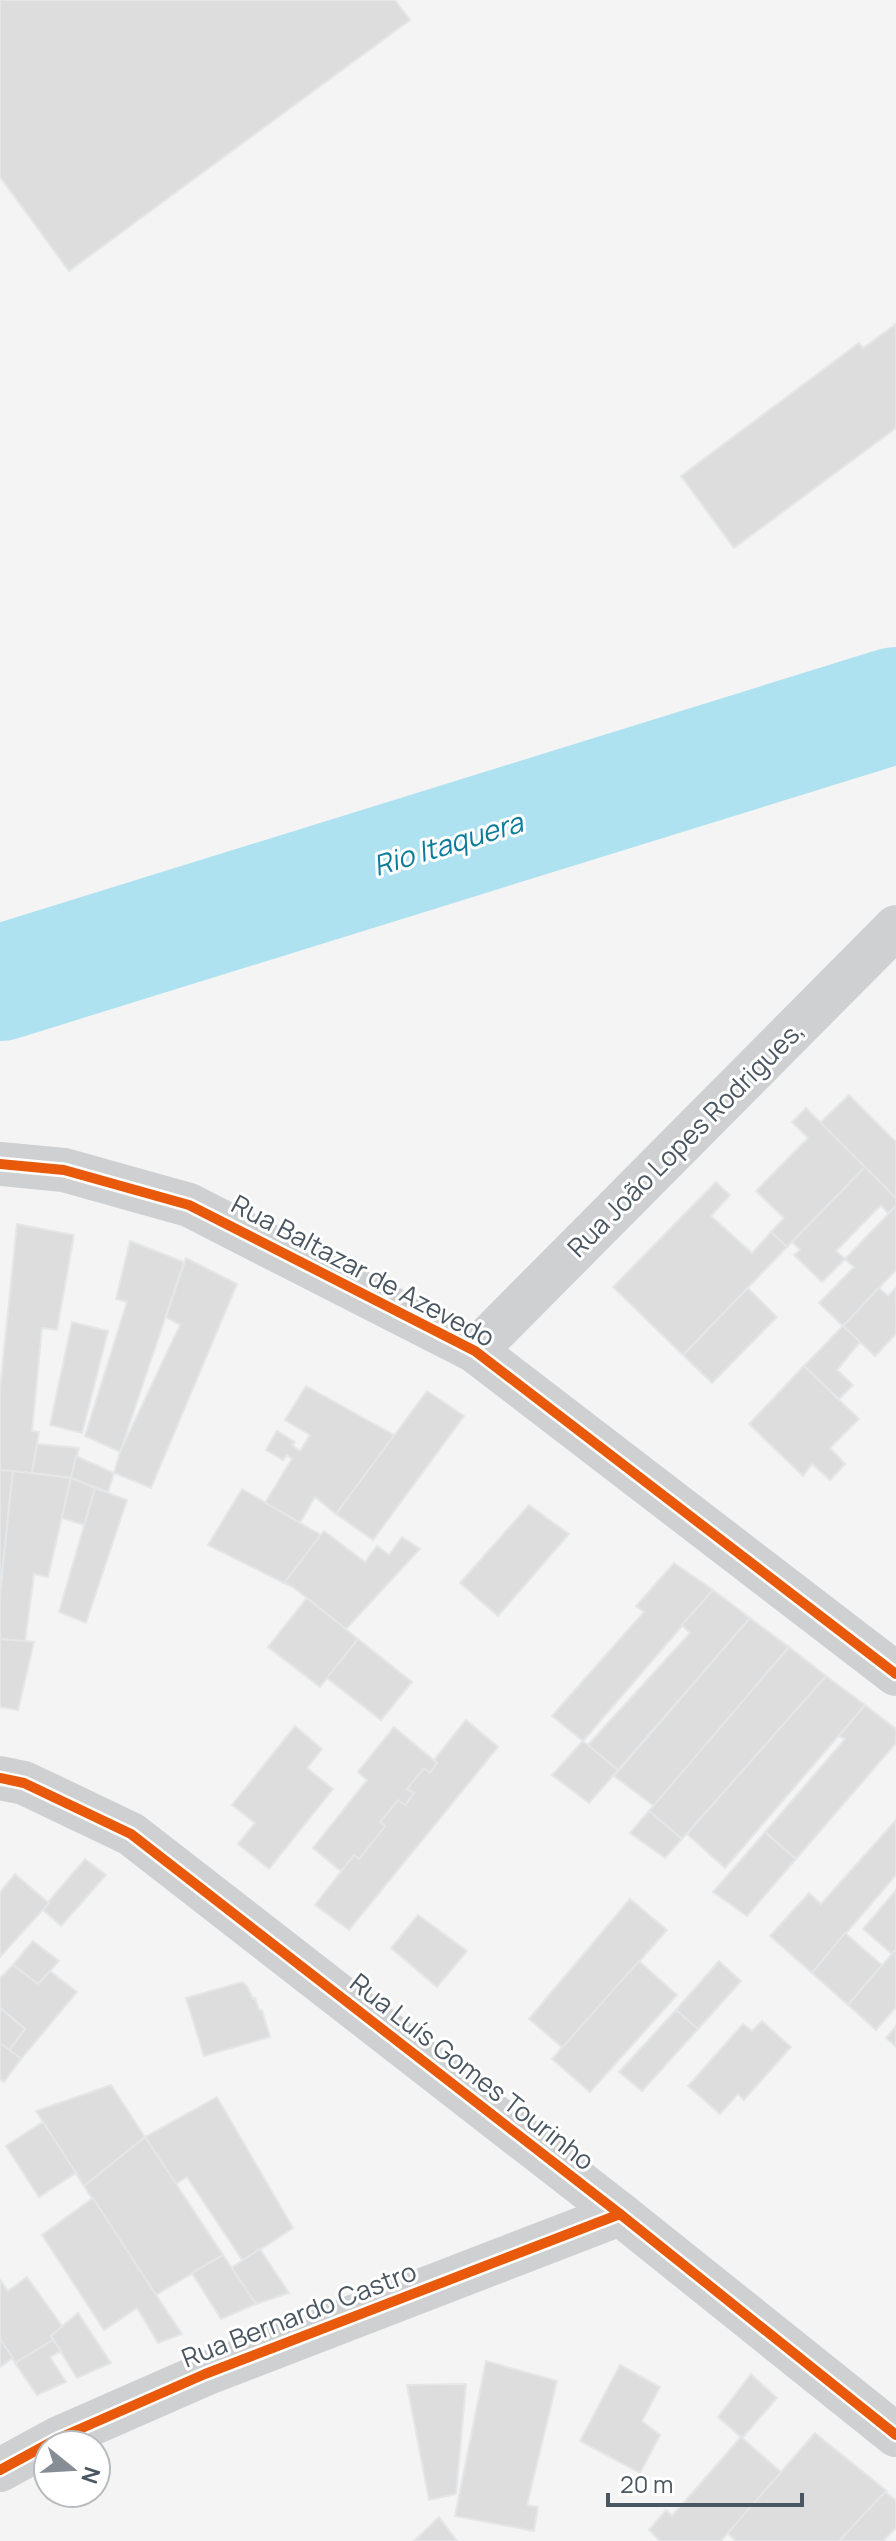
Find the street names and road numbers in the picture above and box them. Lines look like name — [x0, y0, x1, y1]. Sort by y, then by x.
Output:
street label: Rua João Lopes Rodrigues, — [559, 1012, 812, 1265]
street label: Rua Baltazar de Azevedo — [226, 1185, 501, 1355]
street label: Rua Luís Gomes Tourinho — [343, 1964, 602, 2178]
street label: Rua Bernardo Castro — [176, 2253, 421, 2375]

